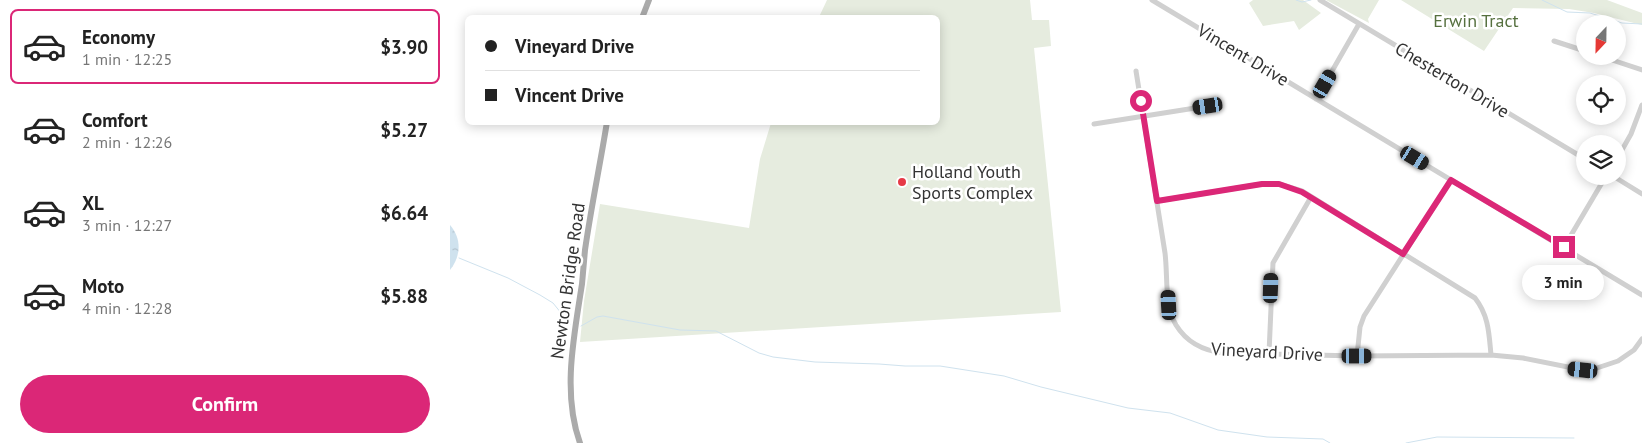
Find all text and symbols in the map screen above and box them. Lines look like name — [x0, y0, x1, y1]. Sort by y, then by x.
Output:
park label: Erwin Tract — [1433, 9, 1519, 32]
north arrow — [1576, 15, 1626, 65]
map controls — [1576, 15, 1626, 185]
street label: Vincent Drive — [1192, 18, 1293, 91]
icon: car — [22, 24, 67, 69]
text: Economy — [82, 25, 155, 49]
text: Vineyard Drive — [515, 34, 634, 58]
text: $3.90 — [380, 35, 428, 59]
street label: Chesterton Drive — [1391, 36, 1514, 123]
text: 1 min · 12:25 — [82, 49, 172, 69]
car — [1311, 67, 1338, 101]
button: locate — [1576, 75, 1626, 125]
text: Vincent Drive — [515, 83, 624, 107]
route start — [1130, 90, 1152, 112]
car — [1192, 96, 1223, 116]
icon: car — [22, 107, 67, 152]
text: Comfort — [82, 108, 148, 132]
text: $5.27 — [380, 118, 428, 142]
text: 2 min · 12:26 — [82, 132, 172, 152]
button: layers — [1576, 135, 1626, 185]
car — [1398, 144, 1431, 172]
place label: Holland Youth Sports Complex — [912, 160, 1033, 204]
marker: Holland Youth Sports Complex — [896, 176, 908, 188]
icon: car — [22, 190, 67, 235]
text: XL — [82, 191, 104, 215]
text: $6.64 — [380, 201, 428, 225]
street label: Newton Bridge Road — [545, 201, 590, 360]
text: 3 min · 12:27 — [82, 215, 172, 235]
route end — [1553, 236, 1575, 258]
callout: 3 min — [1523, 264, 1605, 300]
text: 3 min — [1543, 272, 1583, 292]
icon: car — [22, 273, 67, 318]
car — [1262, 273, 1279, 303]
text: Moto — [82, 274, 124, 298]
text: $5.88 — [380, 284, 428, 308]
car — [1160, 290, 1177, 320]
text: 4 min · 12:28 — [82, 298, 172, 318]
street label: Vineyard Drive — [1210, 337, 1324, 366]
car — [1342, 349, 1372, 364]
car — [1567, 361, 1598, 379]
button: Confirm — [20, 375, 430, 433]

